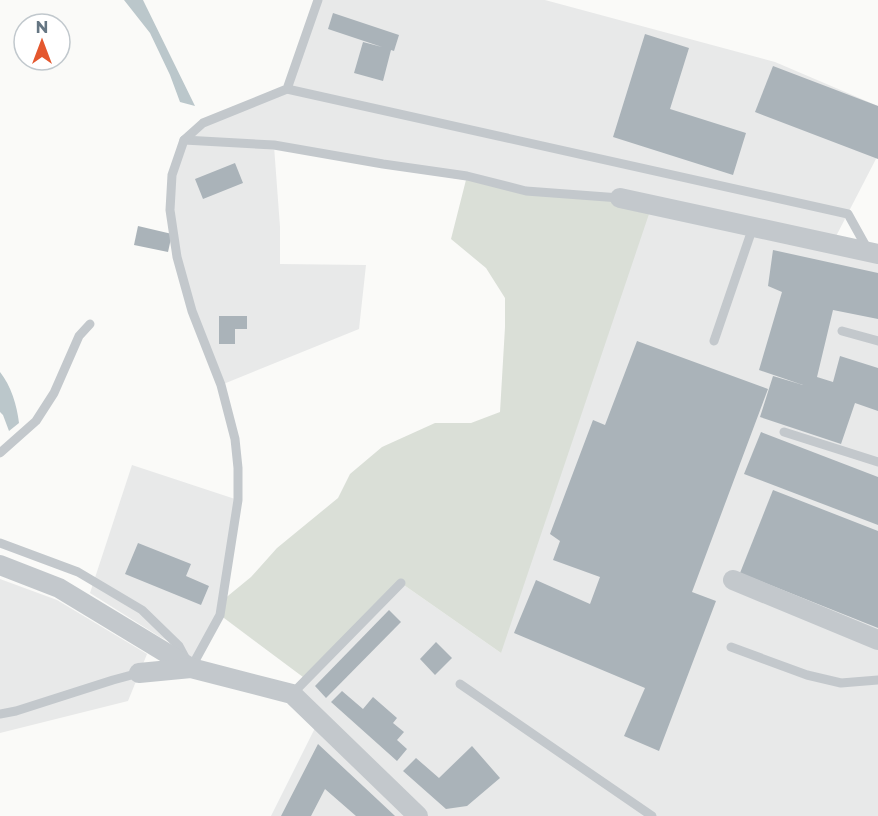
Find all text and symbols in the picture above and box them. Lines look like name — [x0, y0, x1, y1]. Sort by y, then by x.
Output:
north arrow — [12, 12, 72, 72]
text: N — [36, 18, 48, 37]

